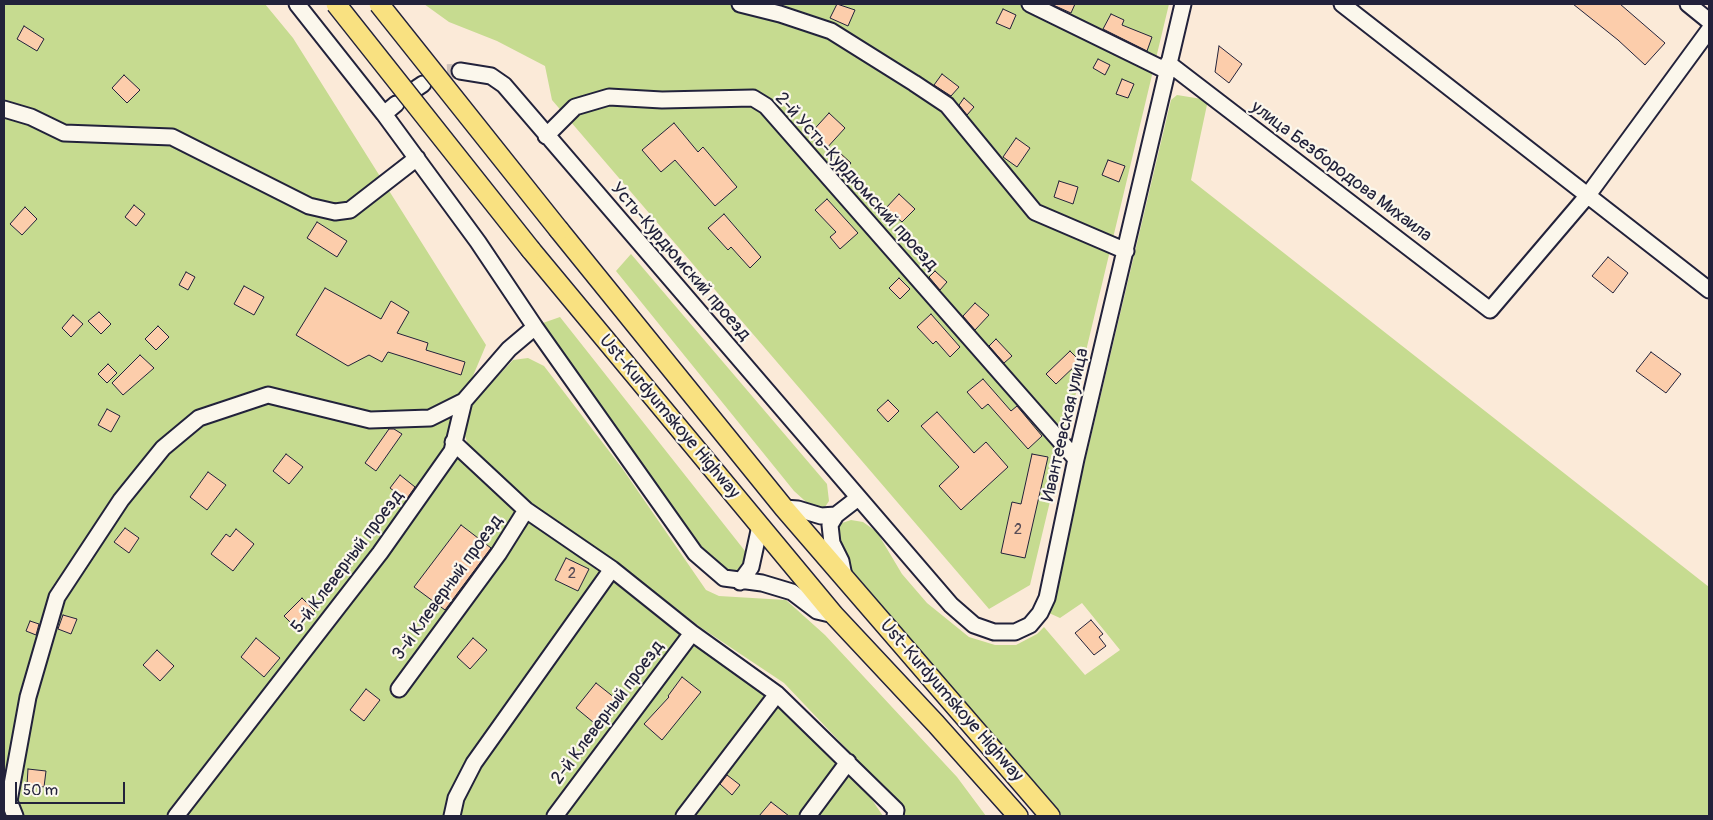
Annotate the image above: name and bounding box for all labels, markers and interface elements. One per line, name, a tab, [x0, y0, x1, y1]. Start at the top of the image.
street label: 2-й Усть-Курдюмский проезд	[770, 88, 942, 276]
street label: улица Безбородова Михаила	[1246, 97, 1436, 247]
street label: Усть-Курдюмский проезд	[605, 179, 755, 345]
street label: Ust-Kurdyumskoye Highway	[594, 331, 744, 503]
street label: Ивантеевская улица	[1038, 346, 1094, 504]
street label: 5-й Клеверный проезд	[287, 486, 409, 638]
street label: 3-й Клеверный проезд	[388, 511, 508, 665]
house number: 2	[1014, 521, 1022, 539]
house number: 2	[568, 565, 576, 583]
street label: Ust-Kurdyumskoye Highway	[875, 616, 1027, 786]
street label: 2-й Клеверный проезд	[547, 637, 669, 789]
scale bar	[18, 772, 128, 804]
text: 50 m	[23, 781, 58, 800]

